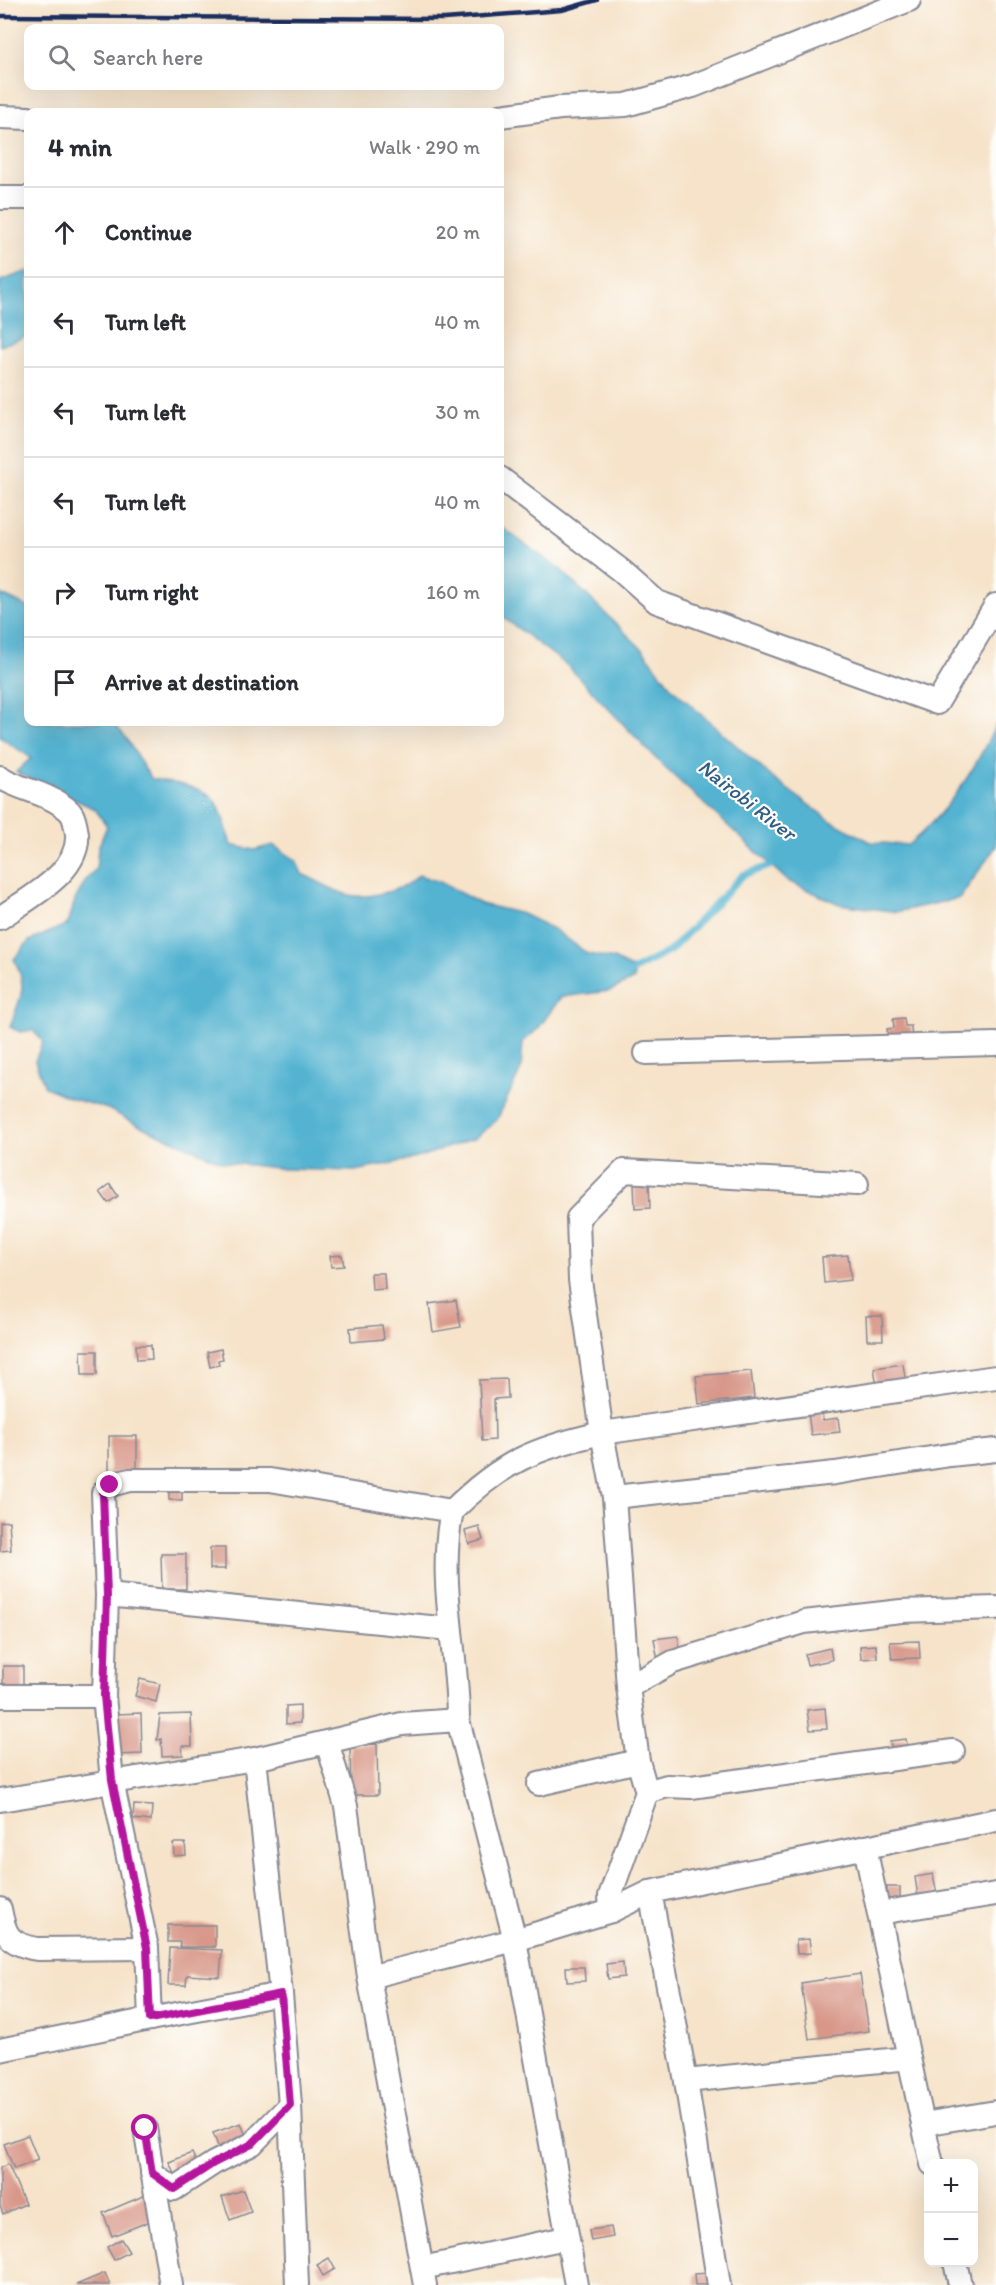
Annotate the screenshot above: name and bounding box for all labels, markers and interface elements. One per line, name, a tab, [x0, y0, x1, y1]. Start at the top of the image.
search box	[24, 24, 504, 90]
icon: search	[45, 41, 78, 74]
text: Search here	[93, 44, 203, 71]
text: 4 min	[48, 131, 112, 163]
text: Walk · 290 m	[369, 135, 480, 159]
icon: ahead	[48, 216, 81, 249]
text: Continue	[105, 219, 192, 246]
text: 20 m	[436, 220, 480, 244]
icon: left	[48, 306, 81, 339]
text: Turn left	[105, 309, 186, 336]
text: 40 m	[434, 310, 480, 334]
icon: left	[48, 396, 81, 429]
text: Turn left	[105, 399, 186, 426]
text: 30 m	[435, 400, 480, 424]
icon: left	[48, 486, 81, 519]
text: Turn left	[105, 489, 186, 516]
text: 40 m	[434, 490, 480, 514]
icon: right	[48, 576, 81, 609]
text: Turn right	[105, 579, 199, 606]
text: 160 m	[427, 580, 480, 604]
icon: arrive	[48, 666, 81, 699]
text: Arrive at destination	[105, 669, 299, 696]
water label: Nairobi River	[694, 754, 803, 847]
route end	[96, 1471, 122, 1497]
route start	[131, 2114, 157, 2140]
map controls	[924, 2159, 978, 2267]
button: +	[924, 2159, 978, 2213]
button: −	[924, 2213, 978, 2267]

